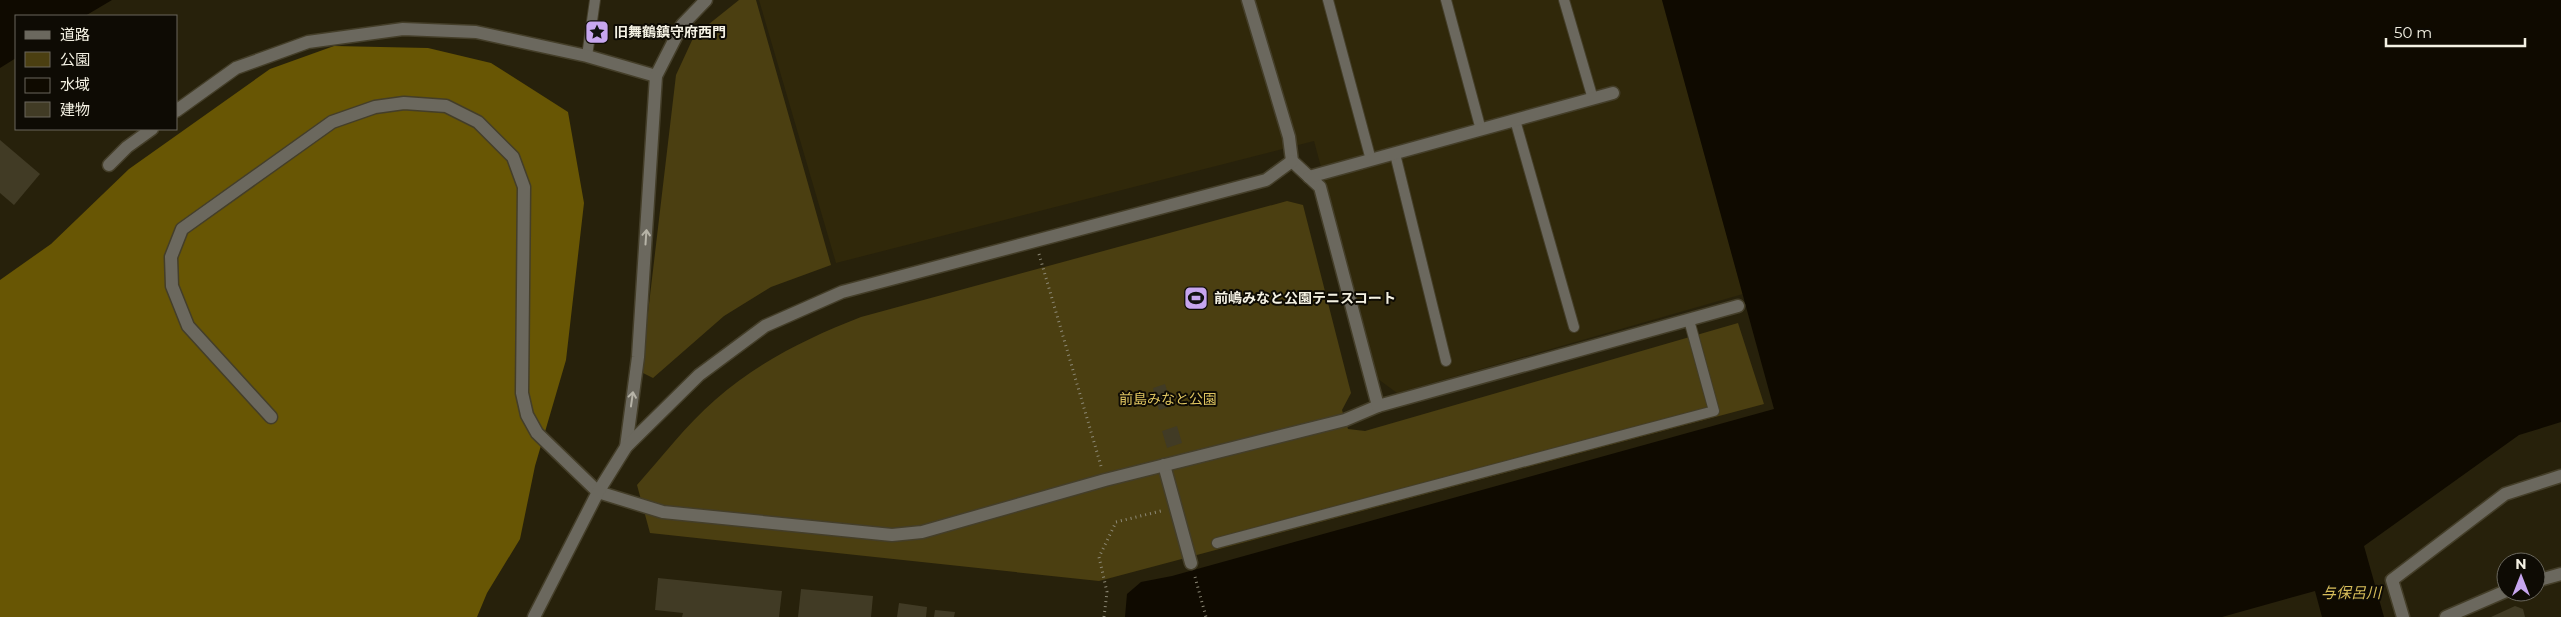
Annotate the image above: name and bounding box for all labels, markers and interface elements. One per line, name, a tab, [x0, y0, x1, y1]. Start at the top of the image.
legend	[15, 15, 178, 130]
scale bar	[2386, 15, 2525, 47]
place icon: 旧舞鶴鎮守府西門	[584, 19, 610, 45]
place label: 旧舞鶴鎮守府西門	[614, 23, 726, 41]
text: 50 m	[2394, 23, 2432, 42]
text: 道路	[60, 25, 90, 44]
text: 公園	[60, 50, 90, 69]
text: 水域	[60, 75, 90, 94]
text: 建物	[60, 100, 90, 119]
one-way arrow	[641, 229, 650, 245]
sports icon: 前嶋みなと公園テニスコート	[1183, 285, 1209, 311]
place label: 前嶋みなと公園テニスコート	[1214, 289, 1396, 307]
park label: 前島みなと公園	[1119, 390, 1217, 408]
one-way arrow	[627, 391, 637, 407]
north arrow	[2496, 552, 2546, 602]
text: N	[2515, 555, 2527, 573]
water label: 与保呂川	[2321, 583, 2383, 602]

